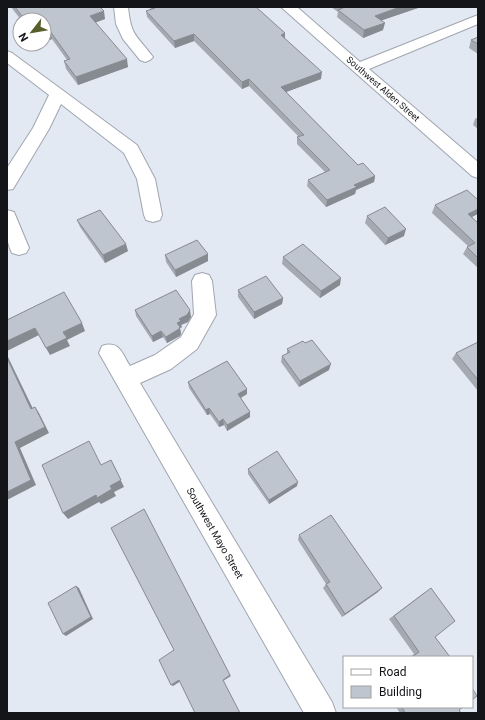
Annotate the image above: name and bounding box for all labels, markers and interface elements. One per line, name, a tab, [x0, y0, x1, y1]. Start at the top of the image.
north arrow	[12, 12, 52, 52]
text: N	[16, 30, 31, 44]
street label: Southwest Alden Street	[344, 55, 422, 123]
street label: Southwest Mayo Street	[184, 486, 246, 580]
legend	[343, 656, 473, 708]
text: Road	[379, 665, 407, 679]
text: Building	[379, 685, 422, 699]

